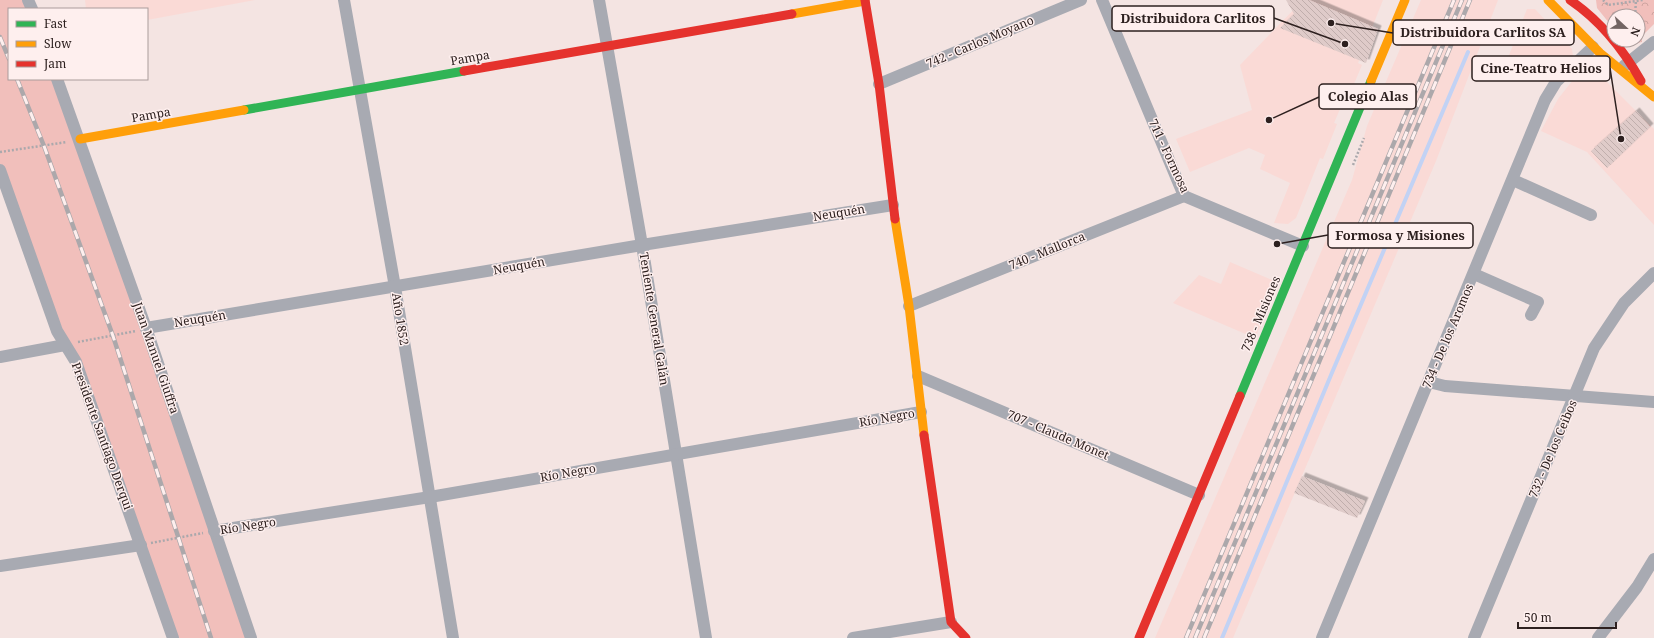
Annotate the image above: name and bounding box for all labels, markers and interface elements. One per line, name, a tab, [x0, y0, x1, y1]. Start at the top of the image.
callout: Distribuidora Carlitos	[1112, 6, 1274, 31]
legend	[8, 8, 148, 80]
north arrow	[1606, 8, 1646, 48]
text: Distribuidora Carlitos	[1120, 9, 1266, 27]
street label: 742 - Carlos Moyano	[923, 11, 1036, 72]
text: Fast	[44, 15, 67, 32]
callout: Distribuidora Carlitos SA	[1393, 20, 1574, 45]
text: Distribuidora Carlitos SA	[1400, 23, 1566, 41]
text: N	[1627, 25, 1644, 39]
text: Slow	[44, 35, 72, 52]
street label: Pampa	[449, 46, 491, 69]
text: Jam	[43, 55, 66, 72]
callout: Cine-Teatro Helios	[1472, 56, 1610, 81]
text: Cine-Teatro Helios	[1480, 59, 1602, 77]
callout: Colegio Alas	[1319, 84, 1416, 109]
text: Colegio Alas	[1328, 87, 1408, 105]
street label: Pampa	[130, 103, 172, 126]
street label: 711 - Formosa	[1145, 116, 1194, 196]
street label: Neuquén	[812, 200, 866, 225]
callout: Formosa y Misiones	[1328, 223, 1473, 248]
text: Formosa y Misiones	[1335, 226, 1465, 244]
street label: 740 - Mallorca	[1006, 227, 1088, 274]
street label: Teniente General Galán	[636, 251, 673, 387]
street label: Neuquén	[492, 253, 546, 278]
street label: 738 - Misiones	[1237, 273, 1284, 354]
street label: 734 - De los Aromos	[1418, 281, 1477, 391]
street label: Año 1852	[388, 291, 413, 346]
street label: Juan Manuel Giuffra	[129, 299, 184, 416]
street label: Neuquén	[173, 306, 227, 331]
street label: Presidente Santiago Derqui	[68, 360, 137, 512]
street label: 732 - De los Ceibos	[1524, 397, 1581, 500]
street label: Río Negro	[858, 404, 916, 431]
street label: 707 - Claude Monet	[1005, 405, 1112, 464]
street label: Río Negro	[539, 459, 597, 486]
street label: Río Negro	[219, 513, 277, 538]
scale bar	[1518, 604, 1616, 630]
text: 50 m	[1524, 609, 1552, 626]

